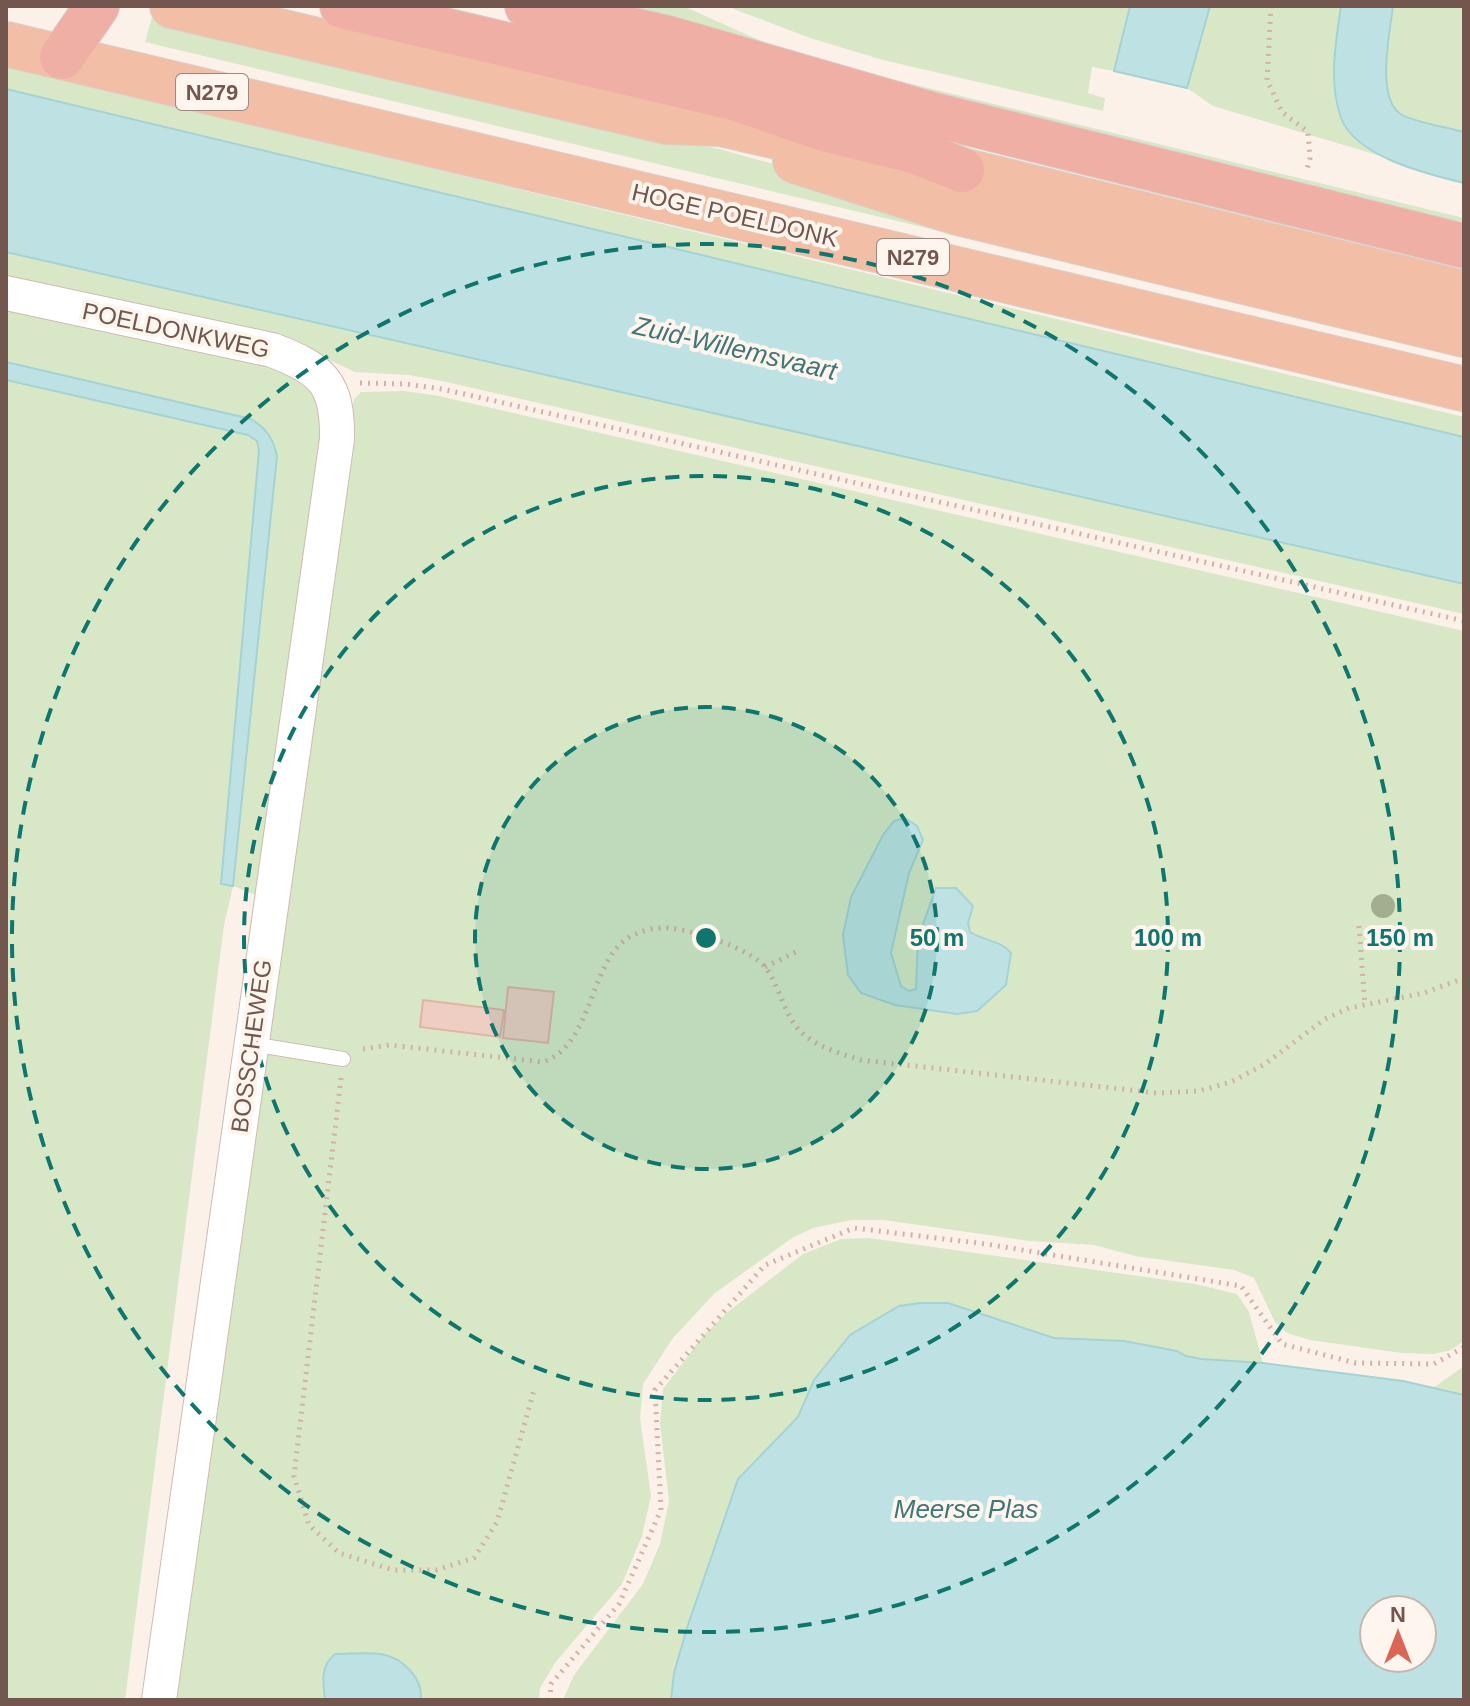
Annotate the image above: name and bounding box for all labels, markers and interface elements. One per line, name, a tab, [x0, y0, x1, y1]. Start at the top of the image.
road number: N279	[176, 74, 248, 110]
street label: HOGE POELDONK	[629, 178, 841, 252]
road number: N279	[877, 239, 949, 275]
street label: POELDONKWEG	[80, 297, 272, 363]
water label: Zuid-Willemsvaart	[629, 310, 841, 386]
centre of rings	[692, 924, 720, 952]
text: 50 m	[910, 924, 964, 951]
text: 100 m	[1134, 924, 1202, 951]
text: 150 m	[1366, 924, 1434, 951]
street label: BOSSCHEWEG	[225, 958, 277, 1134]
water label: Meerse Plas	[894, 1494, 1038, 1524]
north arrow	[1358, 1594, 1438, 1674]
text: N	[1390, 1602, 1406, 1627]

